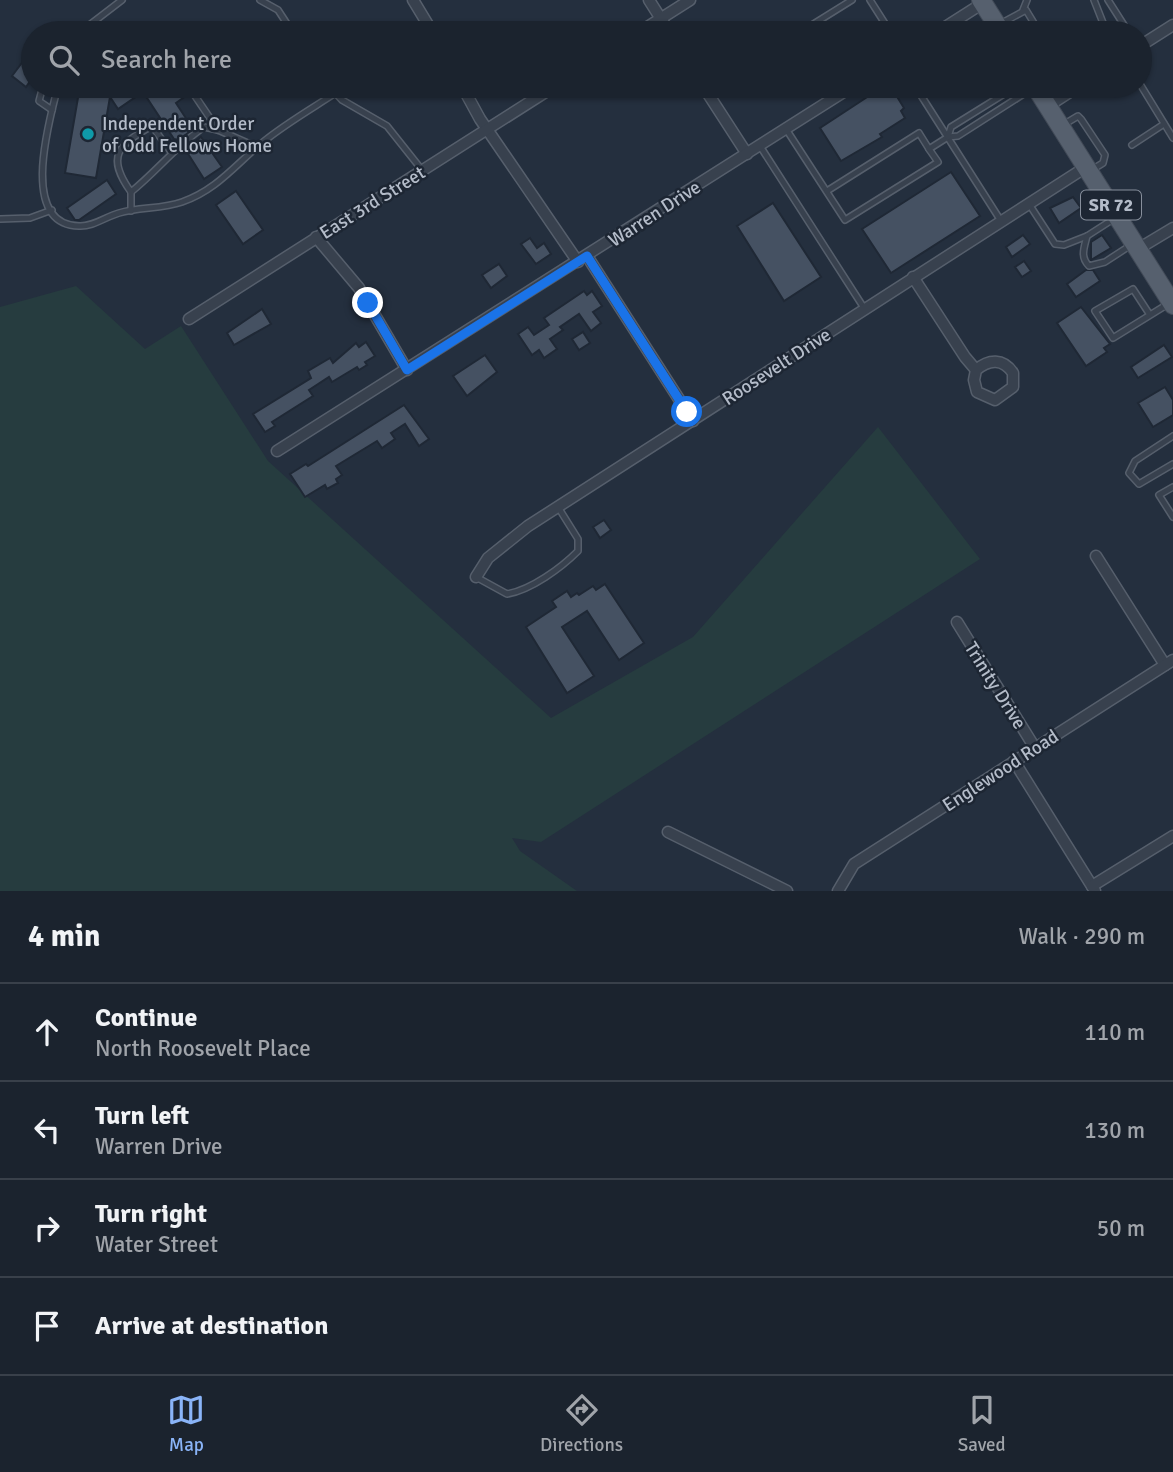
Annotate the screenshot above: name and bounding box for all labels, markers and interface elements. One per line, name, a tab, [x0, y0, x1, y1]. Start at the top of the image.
search box	[21, 21, 1152, 98]
icon: search	[45, 41, 83, 79]
text: Search here	[101, 44, 232, 76]
place label: Independent Order of Odd Fellows Home	[102, 112, 272, 158]
marker: Independent Order of Odd Fellows Home	[80, 126, 96, 142]
street label: East 3rd Street	[315, 161, 430, 245]
street label: Warren Drive	[604, 175, 705, 253]
road number: SR 72	[1081, 190, 1141, 220]
route end	[352, 287, 383, 318]
street label: Roosevelt Drive	[718, 323, 836, 411]
route start	[671, 396, 702, 427]
street label: Trinity Drive	[959, 637, 1031, 734]
street label: Englewood Road	[938, 724, 1063, 817]
text: 4 min	[28, 918, 100, 955]
text: Walk · 290 m	[1019, 922, 1145, 951]
text: Continue	[95, 1002, 197, 1034]
icon: ahead	[28, 1013, 66, 1051]
text: 110 m	[1084, 1018, 1145, 1047]
text: North Roosevelt Place	[95, 1034, 311, 1063]
text: Turn left	[95, 1100, 189, 1132]
icon: left	[28, 1111, 66, 1149]
text: 130 m	[1084, 1116, 1145, 1145]
text: Warren Drive	[95, 1132, 222, 1161]
text: Turn right	[95, 1198, 207, 1230]
icon: right	[28, 1209, 66, 1247]
text: 50 m	[1097, 1214, 1145, 1243]
text: Water Street	[95, 1230, 218, 1259]
icon: arrive	[28, 1307, 66, 1345]
text: Arrive at destination	[95, 1310, 328, 1342]
tab: Map	[167, 1391, 205, 1457]
tab: Directions	[540, 1391, 623, 1457]
tab: Saved	[958, 1391, 1006, 1457]

